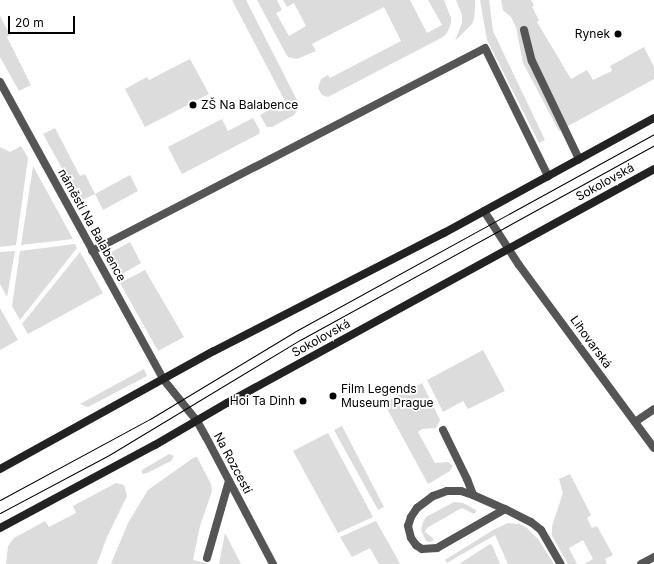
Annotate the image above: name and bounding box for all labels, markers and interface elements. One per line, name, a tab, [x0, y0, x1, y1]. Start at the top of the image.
scale bar	[10, 8, 77, 34]
text: 20 m	[15, 15, 44, 30]
place label: Rynek	[575, 27, 610, 41]
marker: Rynek	[613, 29, 623, 39]
place label: ZŠ Na Balabence	[201, 98, 298, 112]
marker: ZŠ Na Balabence	[188, 100, 198, 110]
street label: Sokolovská	[573, 160, 637, 204]
street label: náměstí Na Balabence	[55, 166, 129, 284]
street label: Lihovarská	[567, 313, 615, 371]
street label: Sokolovská	[289, 316, 353, 360]
place label: Film Legends Museum Prague	[341, 382, 434, 410]
marker: Film Legends Museum Prague	[328, 391, 338, 401]
place label: Hoi Ta Dinh	[230, 394, 295, 408]
marker: Hoi Ta Dinh	[298, 396, 308, 406]
street label: Na Rozcestí	[211, 430, 255, 496]

